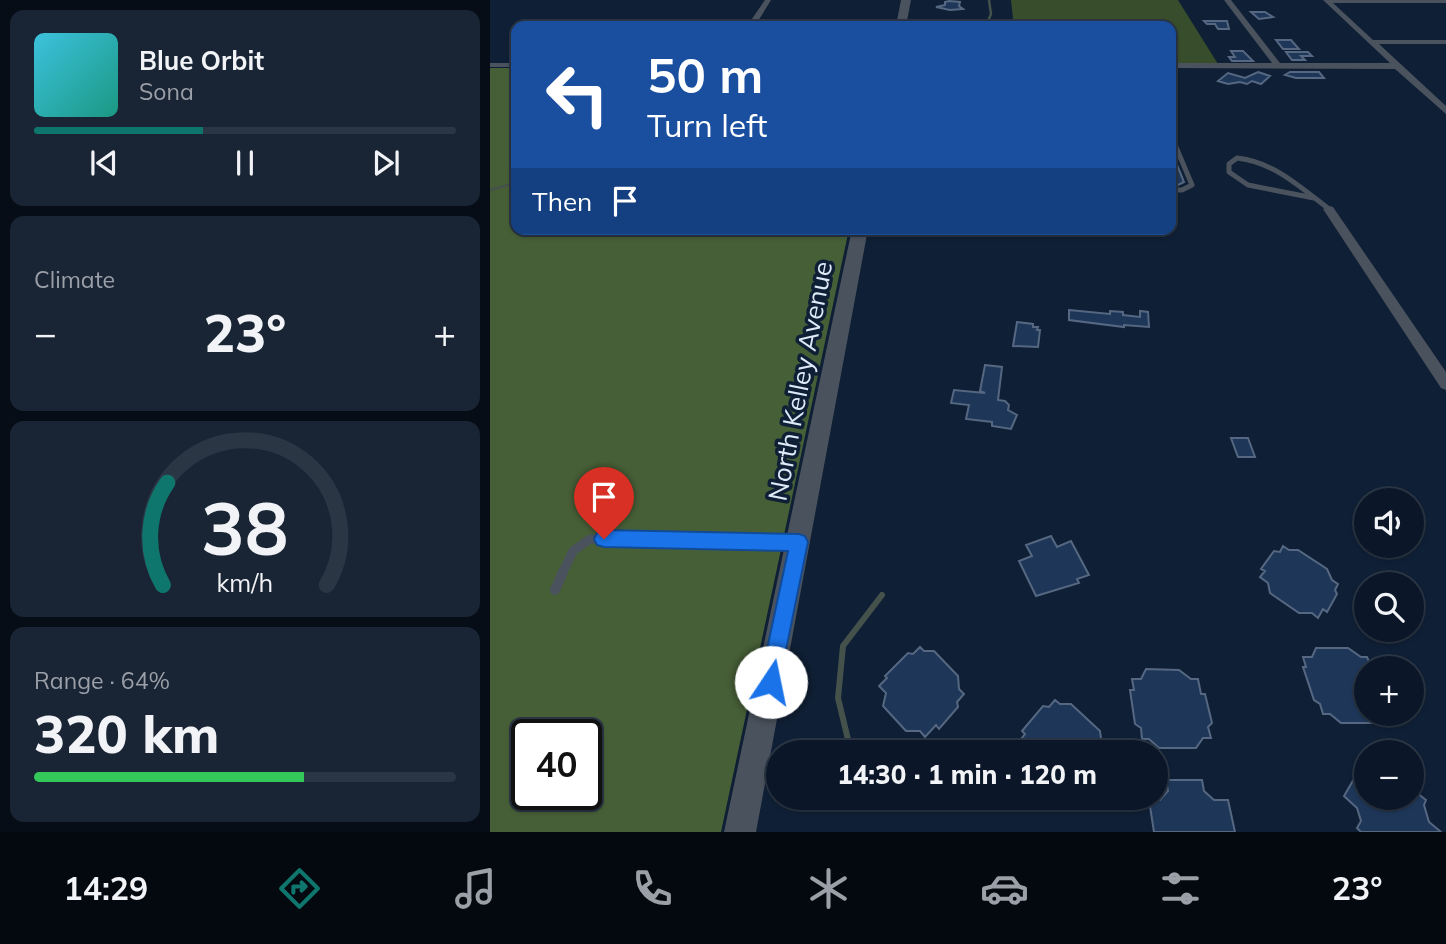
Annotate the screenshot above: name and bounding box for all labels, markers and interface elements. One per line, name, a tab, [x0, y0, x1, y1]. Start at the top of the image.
text: Blue Orbit	[139, 44, 264, 77]
text: 50 m	[647, 44, 763, 105]
icon: left	[532, 49, 623, 140]
text: Sona	[139, 77, 194, 106]
text: Turn left	[647, 105, 767, 145]
icon: previous	[85, 144, 123, 182]
icon: pause	[226, 144, 264, 182]
icon: next	[367, 144, 405, 182]
icon: arrive	[606, 182, 644, 220]
text: Then	[532, 185, 592, 218]
street label: North Kelley Avenue	[761, 258, 839, 504]
text: Climate	[34, 265, 115, 294]
text: 23°	[204, 300, 286, 365]
text: −	[34, 309, 57, 357]
text: +	[433, 309, 456, 357]
pin	[574, 467, 634, 539]
icon: arrive	[585, 478, 623, 516]
text: 38	[201, 482, 289, 573]
map controls	[1354, 488, 1424, 810]
button: sound	[1354, 488, 1424, 558]
text: km/h	[217, 567, 273, 598]
button: search	[1354, 572, 1424, 642]
position arrow	[734, 645, 808, 719]
button: +	[1354, 656, 1424, 726]
text: Range · 64%	[34, 666, 170, 695]
text: 320 km	[34, 701, 219, 766]
speed limit sign: 40	[511, 719, 602, 810]
button: −	[1354, 740, 1424, 810]
text: 14:30 · 1 min · 120 m	[837, 758, 1097, 791]
icon: directions	[275, 864, 324, 913]
icon: music	[451, 864, 500, 913]
icon: phone	[628, 864, 677, 913]
icon: climate	[804, 864, 853, 913]
icon: car	[980, 864, 1029, 913]
icon: filters	[1156, 864, 1205, 913]
text: 14:29	[64, 868, 148, 908]
text: 23°	[1332, 868, 1382, 908]

